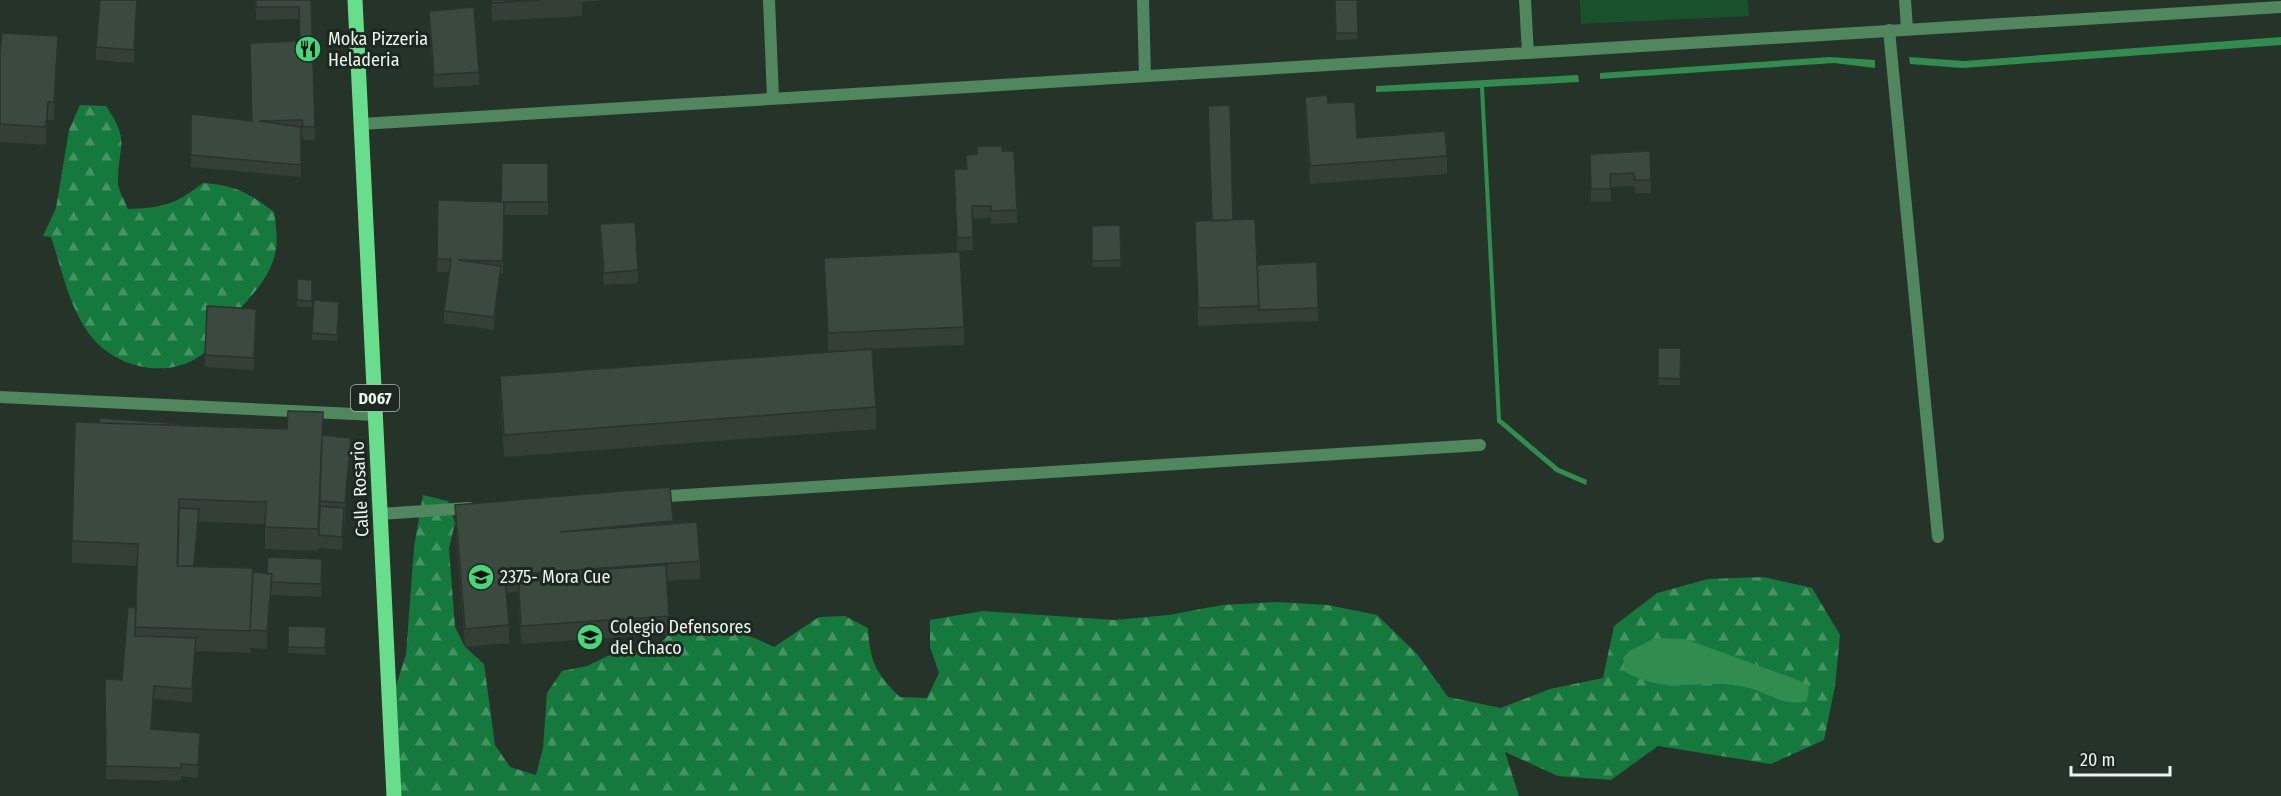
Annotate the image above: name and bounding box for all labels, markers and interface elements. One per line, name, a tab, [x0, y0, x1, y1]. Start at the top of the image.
place label: Moka Pizzeria Heladeria	[328, 28, 428, 71]
restaurant icon: Moka Pizzeria Heladeria	[293, 34, 323, 64]
road number: D067	[351, 385, 399, 411]
street label: Calle Rosario	[347, 441, 373, 537]
school or university icon: 2375- Mora Cue	[466, 562, 496, 592]
place label: 2375- Mora Cue	[500, 566, 610, 588]
place label: Colegio Defensores del Chaco	[610, 616, 751, 659]
school or university icon: Colegio Defensores del Chaco	[575, 622, 605, 652]
scale bar	[2071, 739, 2170, 777]
text: 20 m	[2080, 749, 2115, 771]

